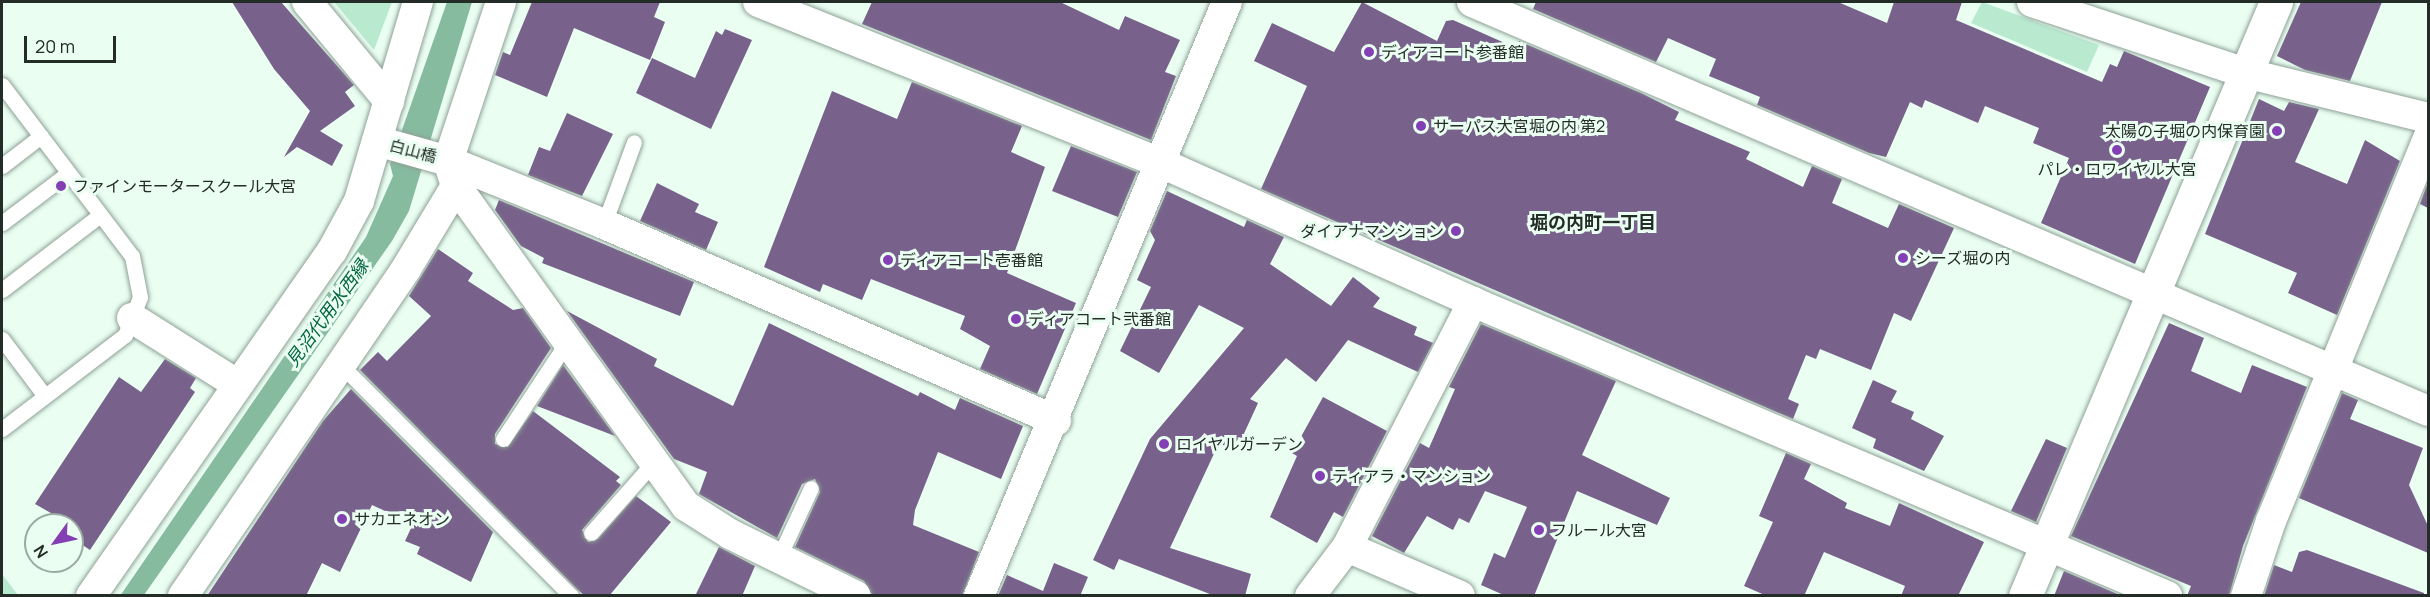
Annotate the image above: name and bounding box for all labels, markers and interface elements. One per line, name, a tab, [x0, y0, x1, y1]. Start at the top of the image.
scale bar	[27, 24, 118, 62]
text: 20 m	[35, 34, 75, 58]
place label: ディアコート参番館	[1381, 42, 1525, 62]
marker: ディアコート参番館	[1362, 45, 1376, 59]
place label: サーパス大宮堀の内 第2	[1433, 116, 1605, 136]
marker: サーパス大宮堀の内 第2	[1414, 119, 1428, 133]
place label: 太陽の子堀の内保育園	[2105, 121, 2265, 141]
marker: 太陽の子堀の内保育園	[2270, 124, 2284, 138]
street label: 白山橋	[387, 136, 439, 166]
marker: パレ・ロワイヤル大宮	[2110, 143, 2124, 157]
place label: パレ・ロワイヤル大宮	[2037, 159, 2197, 179]
place label: ファインモータースクール大宮	[73, 176, 297, 196]
marker: ファインモータースクール大宮	[54, 179, 68, 193]
district label: 堀の内町一丁目	[1530, 211, 1656, 233]
place label: ダイアナマンション	[1300, 221, 1444, 241]
marker: ダイアナマンション	[1449, 224, 1463, 238]
place label: シーズ堀の内	[1915, 248, 2011, 268]
place label: ディアコート壱番館	[900, 250, 1044, 270]
marker: シーズ堀の内	[1896, 251, 1910, 265]
marker: ディアコート壱番館	[881, 253, 895, 267]
water label: 見沼代用水西縁	[281, 256, 373, 370]
place label: ディアコート弐番館	[1028, 309, 1172, 329]
marker: ディアコート弐番館	[1009, 312, 1023, 326]
place label: ロイヤルガーデン	[1176, 434, 1304, 454]
marker: ロイヤルガーデン	[1157, 437, 1171, 451]
place label: ティアラ・マンション	[1332, 466, 1492, 486]
marker: ティアラ・マンション	[1313, 469, 1327, 483]
place label: サカエネオン	[354, 509, 450, 529]
marker: サカエネオン	[335, 512, 349, 526]
north arrow	[24, 513, 84, 573]
place label: フルール大宮	[1551, 520, 1647, 540]
marker: フルール大宮	[1532, 523, 1546, 537]
text: N	[28, 541, 53, 563]

